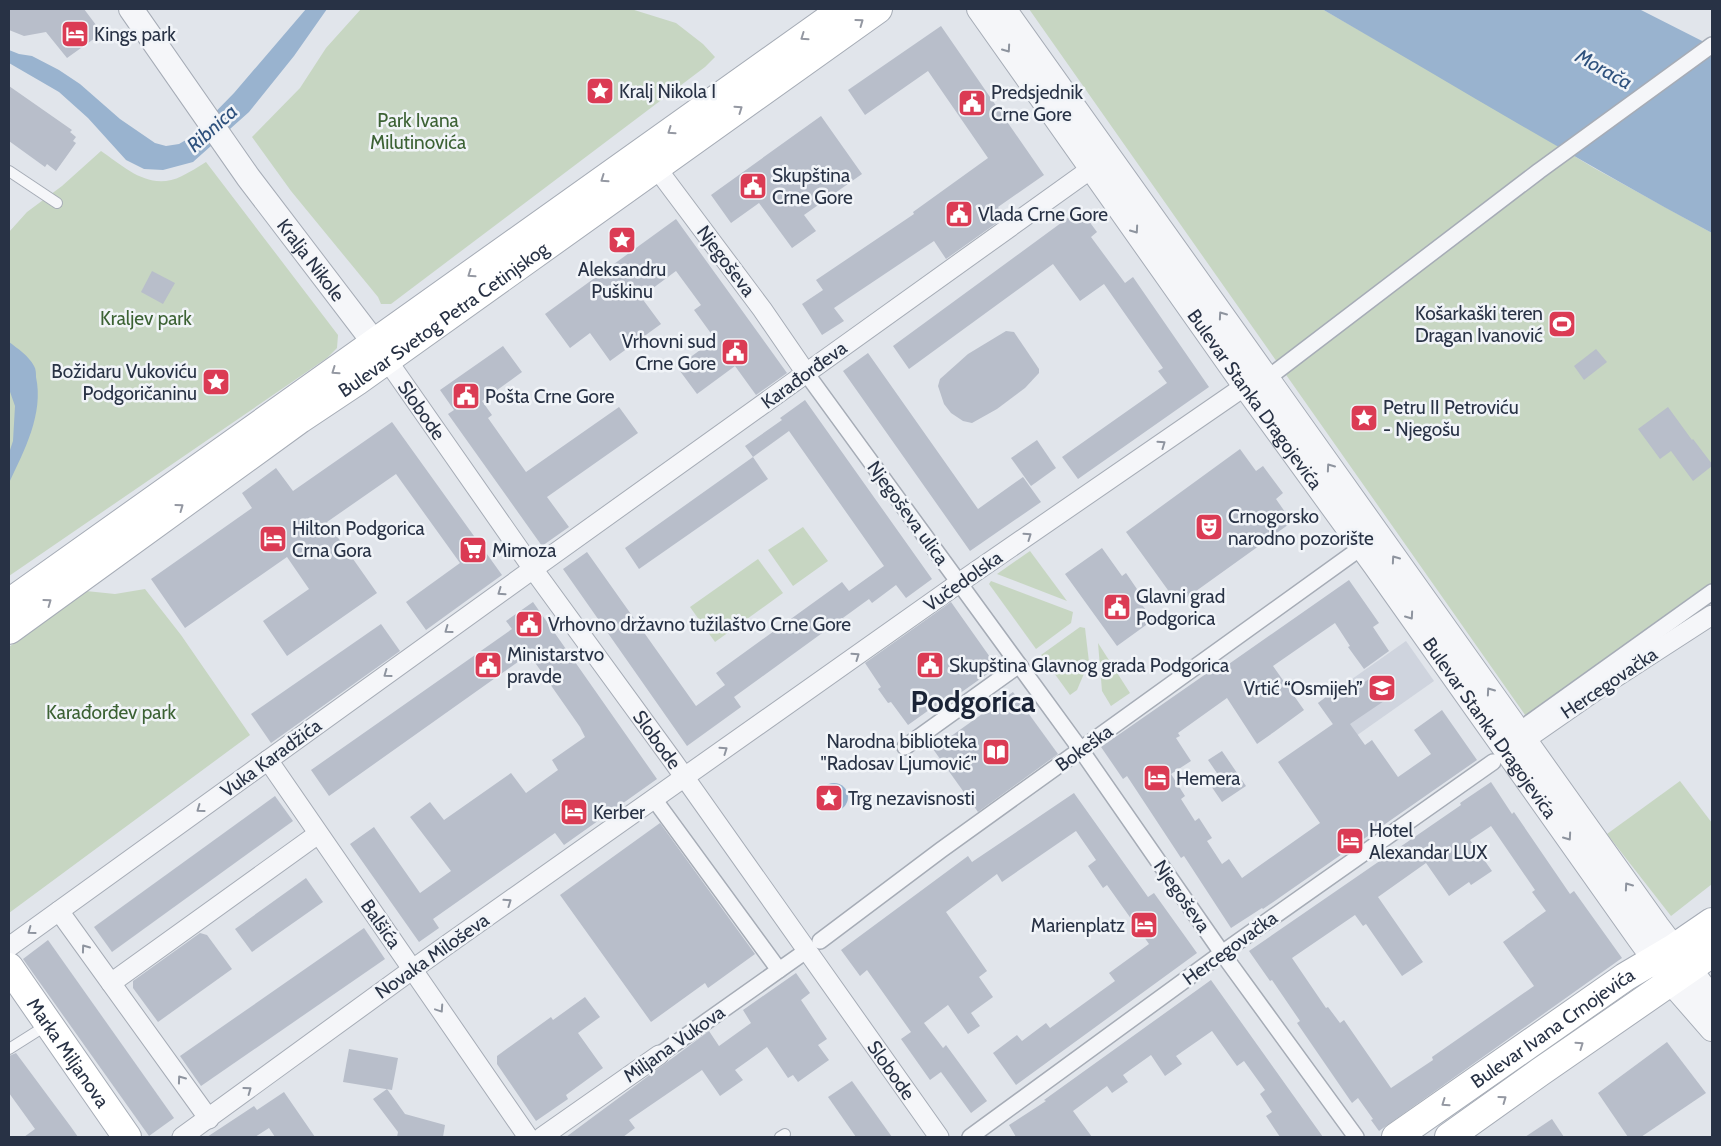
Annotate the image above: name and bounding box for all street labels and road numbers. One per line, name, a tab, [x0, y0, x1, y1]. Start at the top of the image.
street label: Kralja Nikole	[272, 214, 350, 306]
street label: Njegoševa	[692, 221, 760, 301]
street label: Bulevar Svetog Petra Cetinjskog	[334, 236, 553, 402]
street label: Bulevar Stanka Dragojevića	[1183, 305, 1328, 494]
street label: Karađorđeva	[757, 336, 851, 414]
street label: Slobode	[393, 376, 451, 444]
street label: Njegoševa ulica	[862, 456, 954, 570]
street label: Vučedolska	[919, 546, 1007, 616]
street label: Bulevar Stanka Dragojevića	[1418, 633, 1562, 823]
street label: Hercegovačka	[1557, 642, 1661, 724]
street label: Slobode	[628, 706, 687, 774]
street label: Vuka Karadžića	[216, 714, 326, 802]
street label: Bokeška	[1051, 720, 1117, 776]
street label: Njegoševa	[1149, 856, 1215, 936]
street label: Balšića	[356, 895, 406, 953]
street label: Hercegovačka	[1178, 906, 1282, 990]
street label: Novaka Miloševa	[371, 908, 493, 1004]
street label: Bulevar Ivana Crnojevića	[1466, 963, 1639, 1093]
street label: Marka Miljanova	[22, 993, 114, 1112]
street label: Miljana Vukova	[619, 1001, 729, 1087]
street label: Slobode	[863, 1036, 920, 1104]

